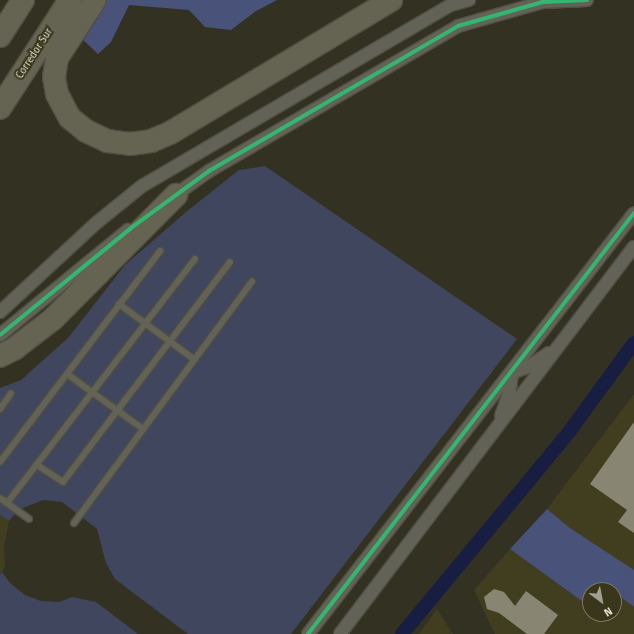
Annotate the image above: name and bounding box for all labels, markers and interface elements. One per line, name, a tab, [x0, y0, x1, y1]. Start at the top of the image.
street label: Corredor Sur	[14, 27, 56, 81]
north arrow	[582, 582, 622, 622]
text: N	[602, 604, 615, 619]

